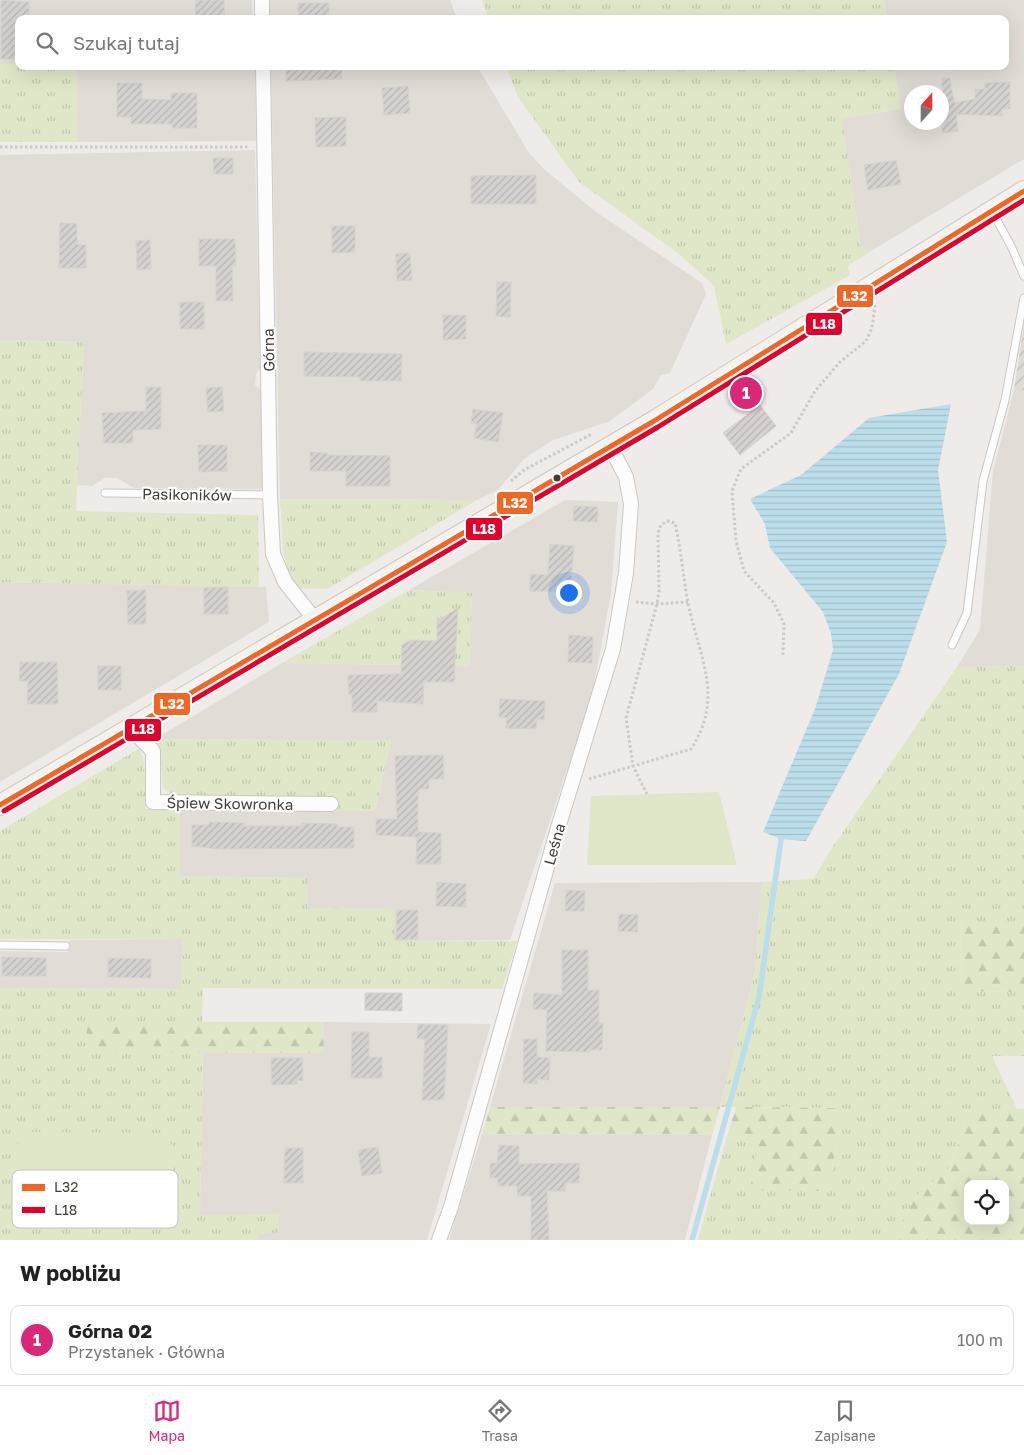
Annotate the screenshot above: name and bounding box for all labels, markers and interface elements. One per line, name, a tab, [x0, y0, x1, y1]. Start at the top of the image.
search box	[15, 15, 1009, 70]
icon: search	[33, 29, 61, 57]
text: Szukaj tutaj	[73, 31, 180, 54]
north arrow	[904, 85, 949, 130]
line badge: L32	[836, 284, 874, 308]
text: L32	[842, 287, 868, 304]
line badge: L18	[805, 312, 843, 336]
text: L18	[812, 315, 836, 332]
street label: Górna	[259, 328, 277, 372]
pin: 1	[730, 374, 762, 412]
unlabelled marker	[552, 473, 562, 483]
street label: Pasikoników	[142, 484, 232, 504]
line badge: L32	[496, 491, 534, 515]
text: L32	[502, 494, 528, 511]
line badge: L18	[465, 517, 503, 541]
text: L18	[472, 520, 496, 537]
your location	[556, 580, 582, 606]
line badge: L32	[153, 692, 191, 716]
text: L32	[159, 695, 185, 712]
line badge: L18	[124, 718, 162, 742]
text: L18	[131, 720, 155, 737]
street label: Śpiew Skowronka	[166, 793, 294, 813]
street label: Leśna	[539, 821, 569, 867]
legend	[12, 1170, 178, 1228]
text: L32	[54, 1178, 78, 1195]
map controls	[964, 1180, 1009, 1225]
button: locate	[964, 1180, 1009, 1225]
text: L18	[54, 1201, 77, 1218]
text: W pobliżu	[20, 1260, 121, 1286]
text: Górna 02	[68, 1319, 152, 1342]
text: 1	[33, 1330, 41, 1350]
text: 100 m	[957, 1330, 1003, 1350]
text: Przystanek · Główna	[68, 1342, 225, 1362]
tab: Mapa	[148, 1397, 185, 1444]
tab: Trasa	[482, 1397, 518, 1444]
tab: Zapisane	[815, 1397, 876, 1444]

